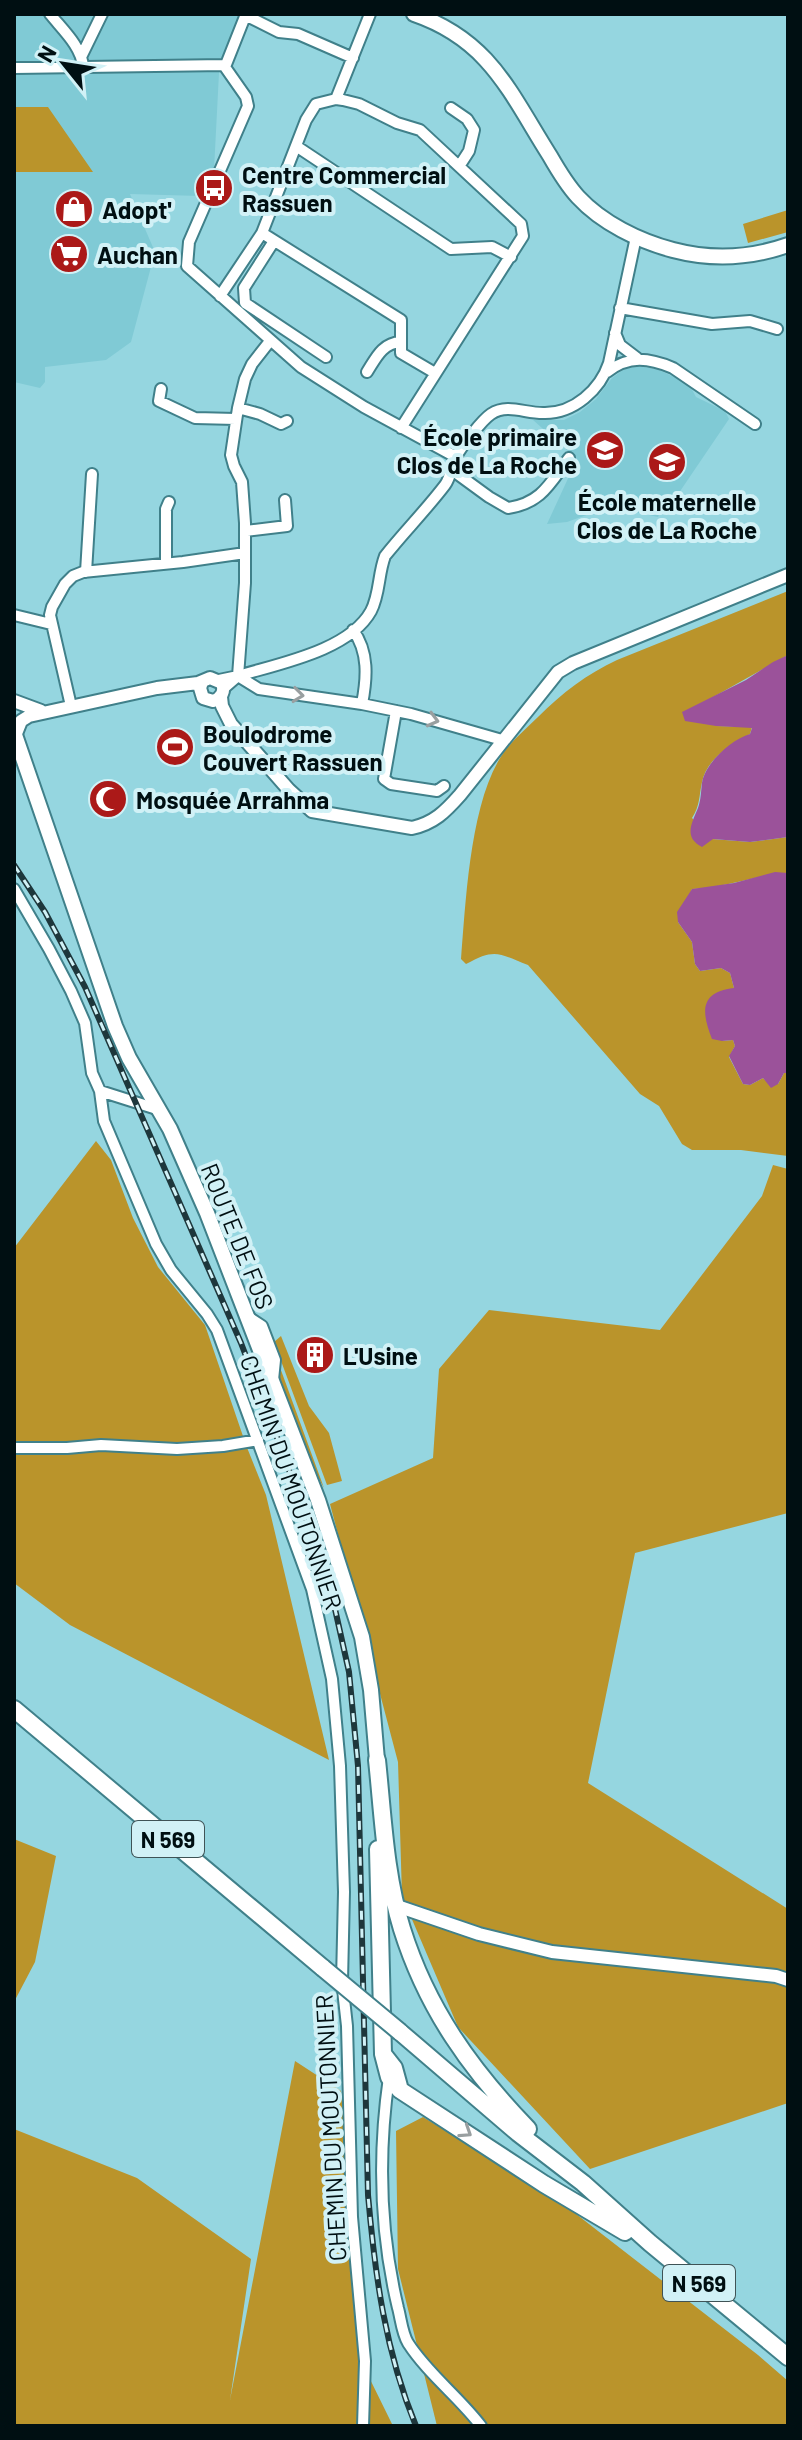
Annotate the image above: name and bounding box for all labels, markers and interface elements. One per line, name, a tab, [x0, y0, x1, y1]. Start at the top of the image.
north arrow	[24, 24, 104, 104]
text: N	[31, 41, 61, 66]
place label: Centre Commercial Rassuen	[242, 160, 446, 217]
bus stop icon: Centre Commercial Rassuen	[193, 167, 235, 209]
shop icon: Adopt'	[53, 188, 95, 230]
place label: Adopt'	[102, 195, 171, 224]
supermarket icon: Auchan	[48, 233, 90, 275]
place label: Auchan	[97, 240, 178, 269]
place label: École primaire Clos de La Roche	[397, 422, 577, 479]
school or university icon: École primaire Clos de La Roche	[584, 429, 626, 471]
school or university icon: École maternelle Clos de La Roche	[646, 441, 688, 483]
place label: École maternelle Clos de La Roche	[577, 487, 757, 544]
one-way arrow	[292, 687, 305, 704]
one-way arrow	[425, 711, 439, 728]
place label: Boulodrome Couvert Rassuen	[203, 719, 383, 776]
sports icon: Boulodrome Couvert Rassuen	[154, 726, 196, 768]
mosque icon: Mosquée Arrahma	[87, 778, 129, 820]
place label: Mosquée Arrahma	[136, 785, 329, 814]
street label: ROUTE DE FOS	[196, 1159, 280, 1313]
building icon: L'Usine	[294, 1334, 336, 1376]
place label: L'Usine	[343, 1341, 418, 1370]
street label: CHEMIN DU MOUTONNIER	[235, 1351, 349, 1613]
road number: N 569	[132, 1821, 204, 1857]
street label: CHEMIN DU MOUTONNIER	[309, 1994, 351, 2262]
one-way arrow	[457, 2123, 471, 2138]
road number: N 569	[663, 2265, 735, 2301]

